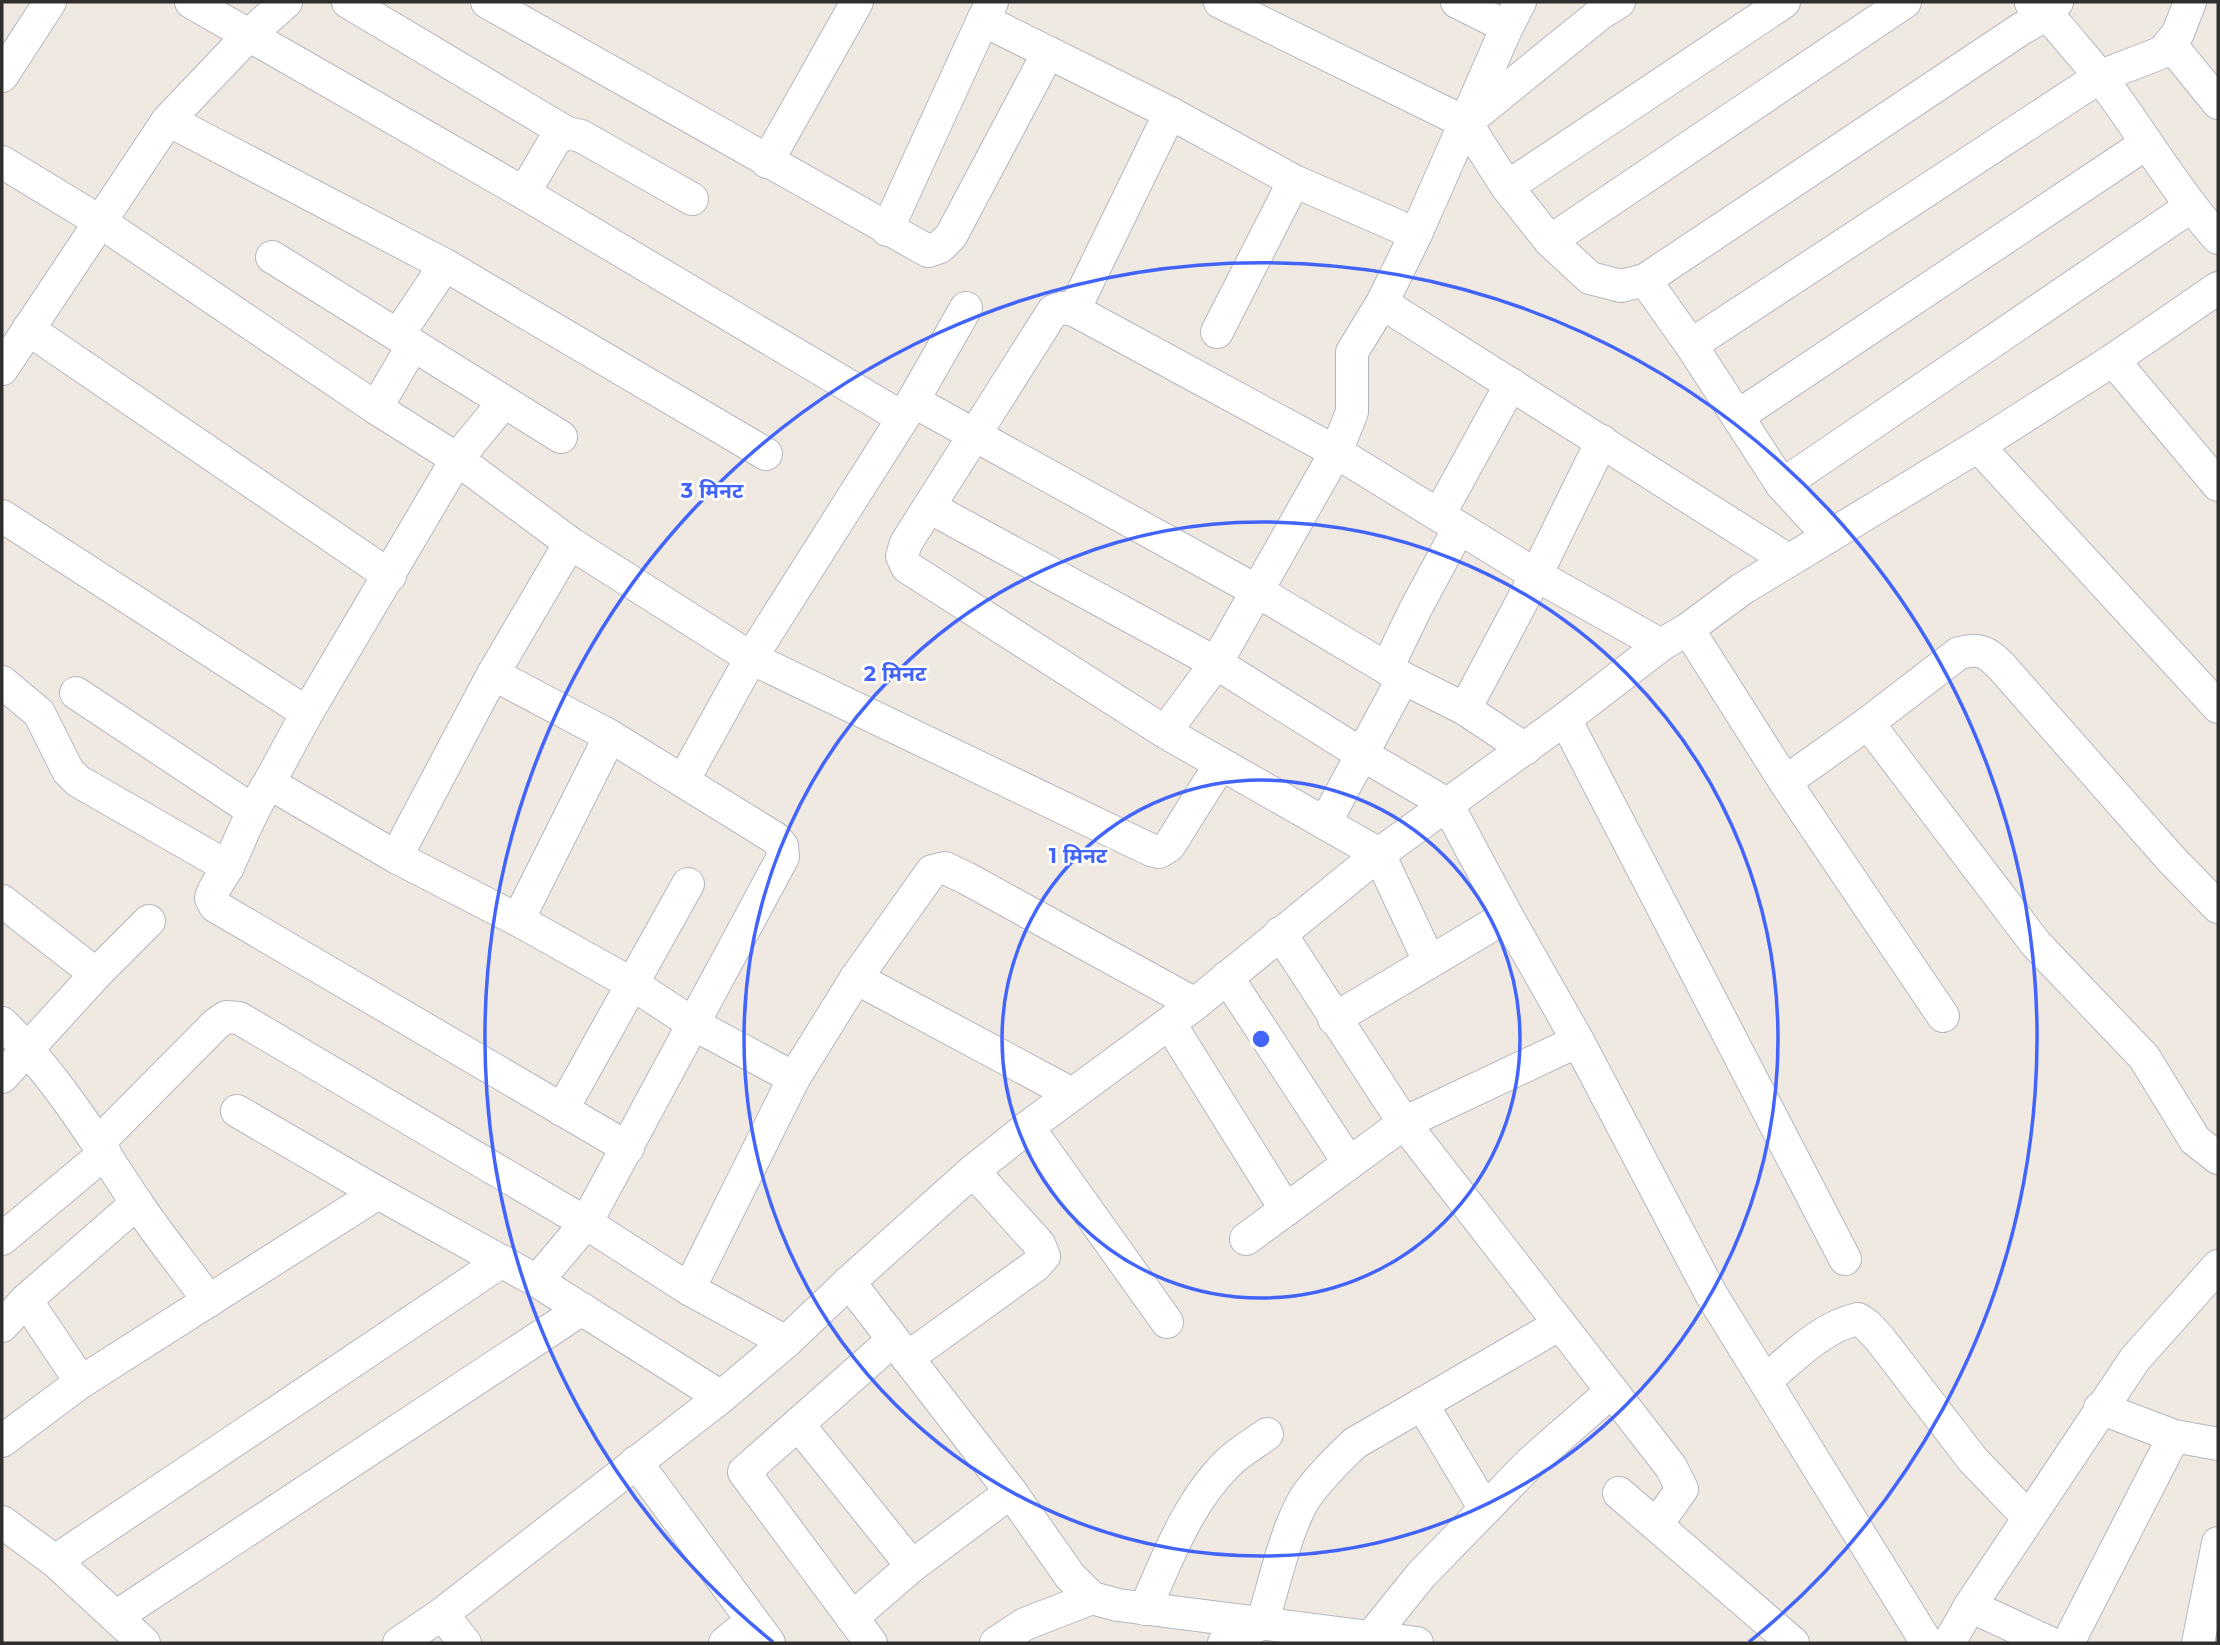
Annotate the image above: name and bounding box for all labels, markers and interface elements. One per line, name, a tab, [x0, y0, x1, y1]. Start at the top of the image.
text: 3 मिनट	[680, 478, 744, 503]
text: 2 मिनट	[864, 661, 927, 686]
text: 1 मिनट	[1049, 843, 1108, 868]
centre of rings	[1249, 1027, 1273, 1051]

